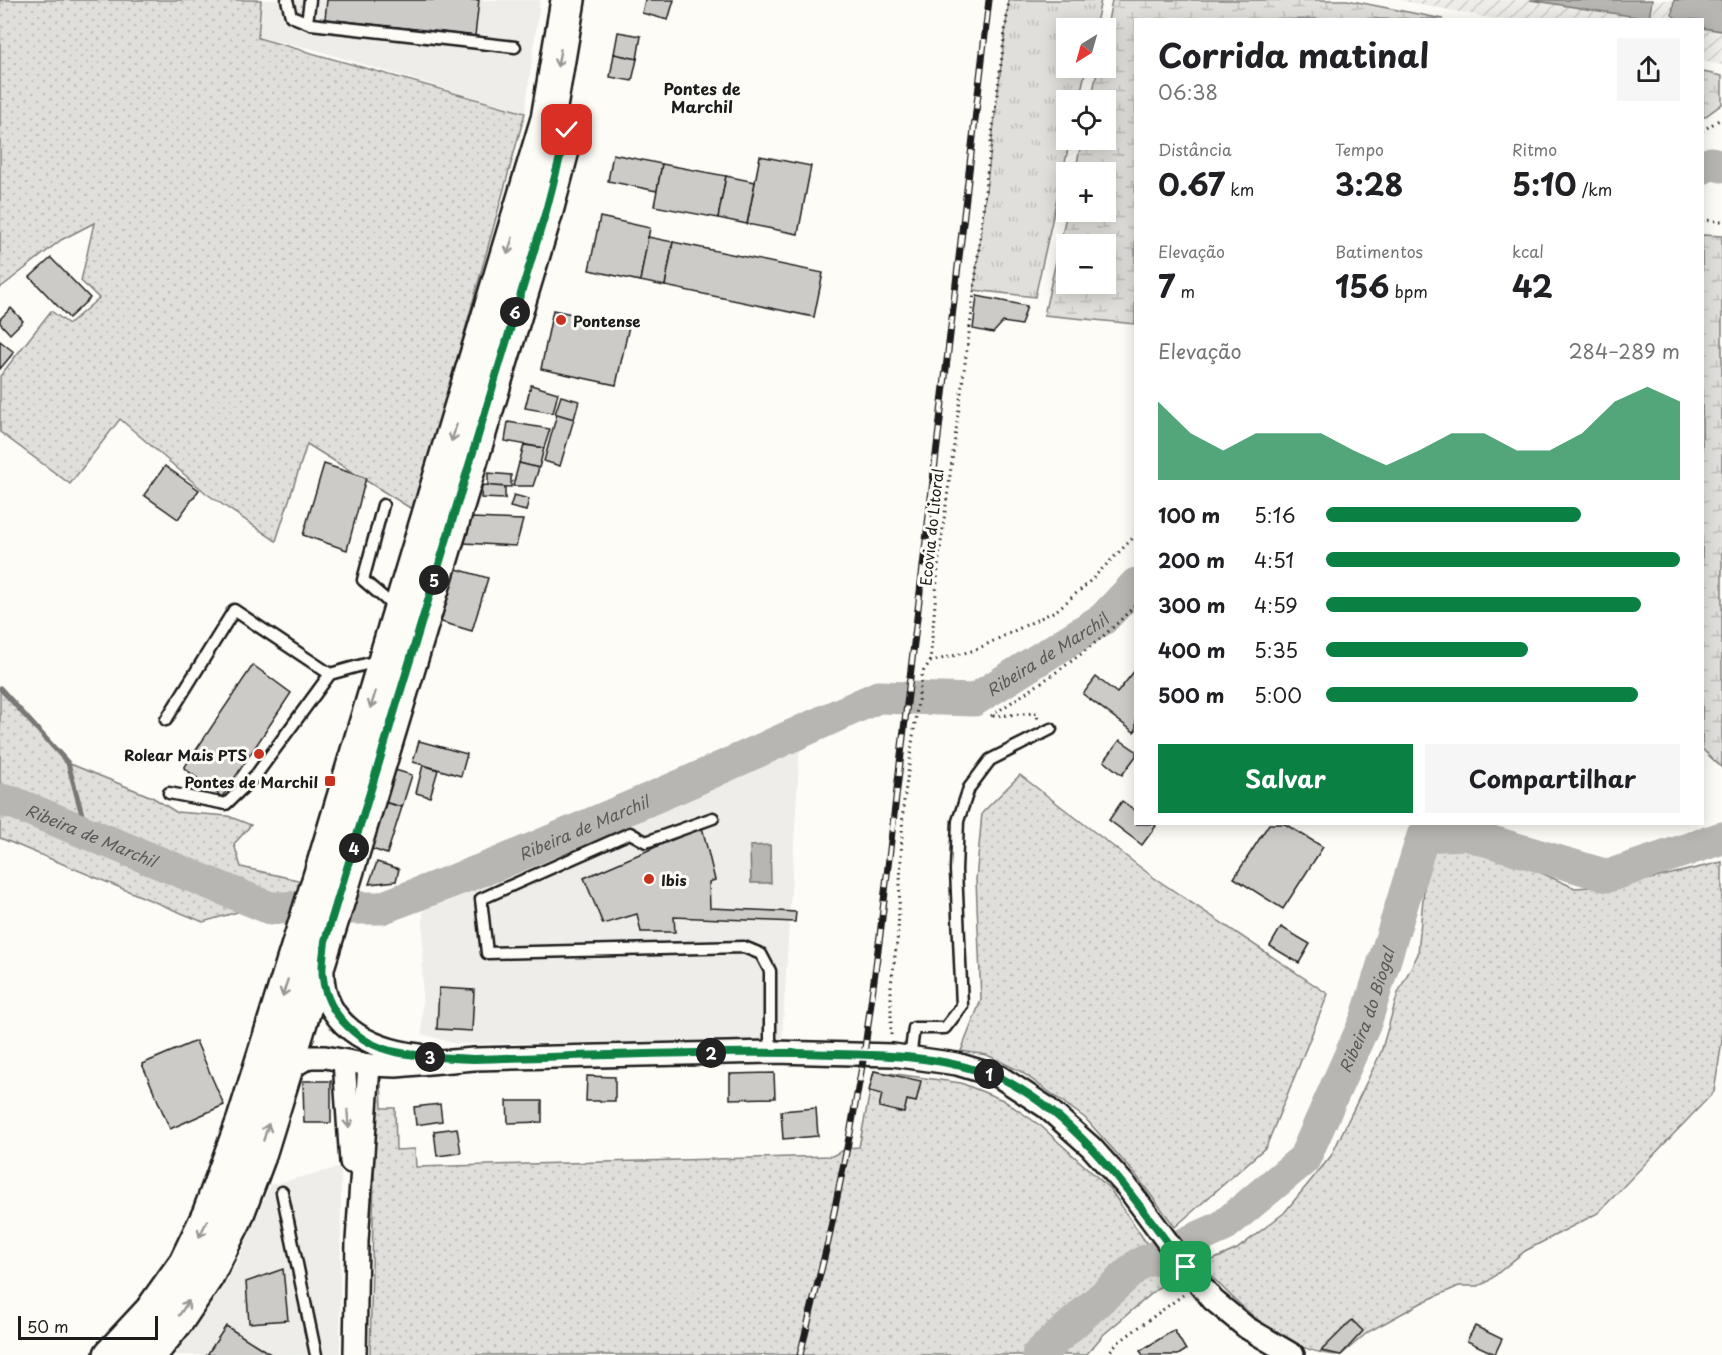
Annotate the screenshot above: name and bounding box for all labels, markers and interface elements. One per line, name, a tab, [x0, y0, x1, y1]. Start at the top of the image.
north arrow	[1056, 18, 1116, 78]
map controls	[1056, 18, 1116, 294]
text: Corrida matinal	[1158, 29, 1429, 79]
button: share	[1617, 38, 1680, 101]
one-way arrow	[553, 47, 564, 67]
district label: Pontes de Marchil	[663, 76, 741, 118]
text: 06:38	[1158, 77, 1218, 107]
button: locate	[1056, 90, 1116, 150]
pin	[541, 104, 592, 155]
icon: check	[550, 113, 583, 146]
text: Distância	[1158, 137, 1232, 161]
text: Tempo	[1335, 137, 1384, 161]
text: Ritmo	[1512, 137, 1557, 161]
text: 0.67	[1158, 161, 1225, 206]
text: 3:28	[1335, 161, 1403, 206]
text: 5:10	[1512, 161, 1577, 206]
button: +	[1056, 162, 1116, 222]
text: km	[1225, 177, 1254, 201]
text: /km	[1577, 177, 1612, 201]
button: −	[1056, 234, 1116, 294]
one-way arrow	[504, 236, 515, 255]
text: Elevação	[1158, 239, 1225, 263]
text: Batimentos	[1335, 239, 1423, 263]
text: kcal	[1512, 239, 1544, 263]
text: 7	[1158, 263, 1175, 308]
text: 156	[1335, 263, 1389, 308]
text: 42	[1512, 263, 1553, 308]
text: m	[1175, 279, 1195, 303]
text: bpm	[1389, 279, 1428, 303]
pin: 6	[500, 297, 530, 327]
text: 6	[509, 300, 521, 324]
place label: Pontense	[573, 309, 641, 332]
marker: Pontense	[554, 313, 568, 327]
text: Elevação	[1158, 336, 1242, 366]
text: 284–289 m	[1568, 336, 1680, 366]
one-way arrow	[448, 423, 459, 442]
street label: Ecovia do Litoral	[913, 467, 949, 587]
text: 100 m	[1158, 500, 1220, 530]
text: 5:16	[1254, 500, 1296, 530]
text: 200 m	[1158, 545, 1225, 575]
text: 4:51	[1254, 545, 1294, 575]
pin: 5	[419, 565, 449, 595]
text: 5	[429, 568, 439, 592]
text: 300 m	[1158, 590, 1226, 620]
text: 4:59	[1254, 590, 1298, 620]
water label: Ribeira de Marchil	[981, 607, 1116, 702]
text: 400 m	[1158, 635, 1226, 665]
text: 5:35	[1254, 635, 1298, 665]
text: 500 m	[1158, 680, 1225, 710]
text: 5:00	[1254, 680, 1302, 710]
one-way arrow	[367, 690, 378, 709]
place label: Rolear Mais PTS	[124, 743, 247, 766]
button: Salvar	[1158, 744, 1413, 813]
button: Compartilhar	[1425, 744, 1680, 813]
marker: Rolear Mais PTS	[252, 747, 266, 761]
place label: Pontes de Marchil	[184, 770, 318, 793]
marker: Pontes de Marchil	[323, 774, 337, 788]
water label: Ribeira de Marchil	[515, 788, 654, 866]
water label: Ribeira de Marchil	[22, 797, 163, 873]
pin: 4	[339, 833, 369, 863]
text: 4	[349, 836, 359, 860]
place label: Ibis	[661, 868, 687, 891]
marker: Ibis	[642, 872, 656, 886]
water label: Ribeira do Biogal	[1332, 943, 1400, 1076]
one-way arrow	[279, 978, 290, 997]
pin: 2	[696, 1038, 726, 1068]
text: 2	[705, 1041, 717, 1065]
pin: 3	[415, 1042, 445, 1072]
text: 3	[425, 1045, 435, 1069]
pin: 1	[974, 1059, 1004, 1089]
text: 1	[985, 1062, 993, 1086]
one-way arrow	[343, 1109, 354, 1129]
one-way arrow	[261, 1123, 272, 1142]
one-way arrow	[196, 1220, 208, 1238]
pin	[1160, 1241, 1211, 1292]
icon: arrive	[1169, 1250, 1202, 1283]
one-way arrow	[178, 1301, 190, 1317]
scale bar	[18, 1313, 158, 1340]
text: 50 m	[27, 1314, 68, 1338]

